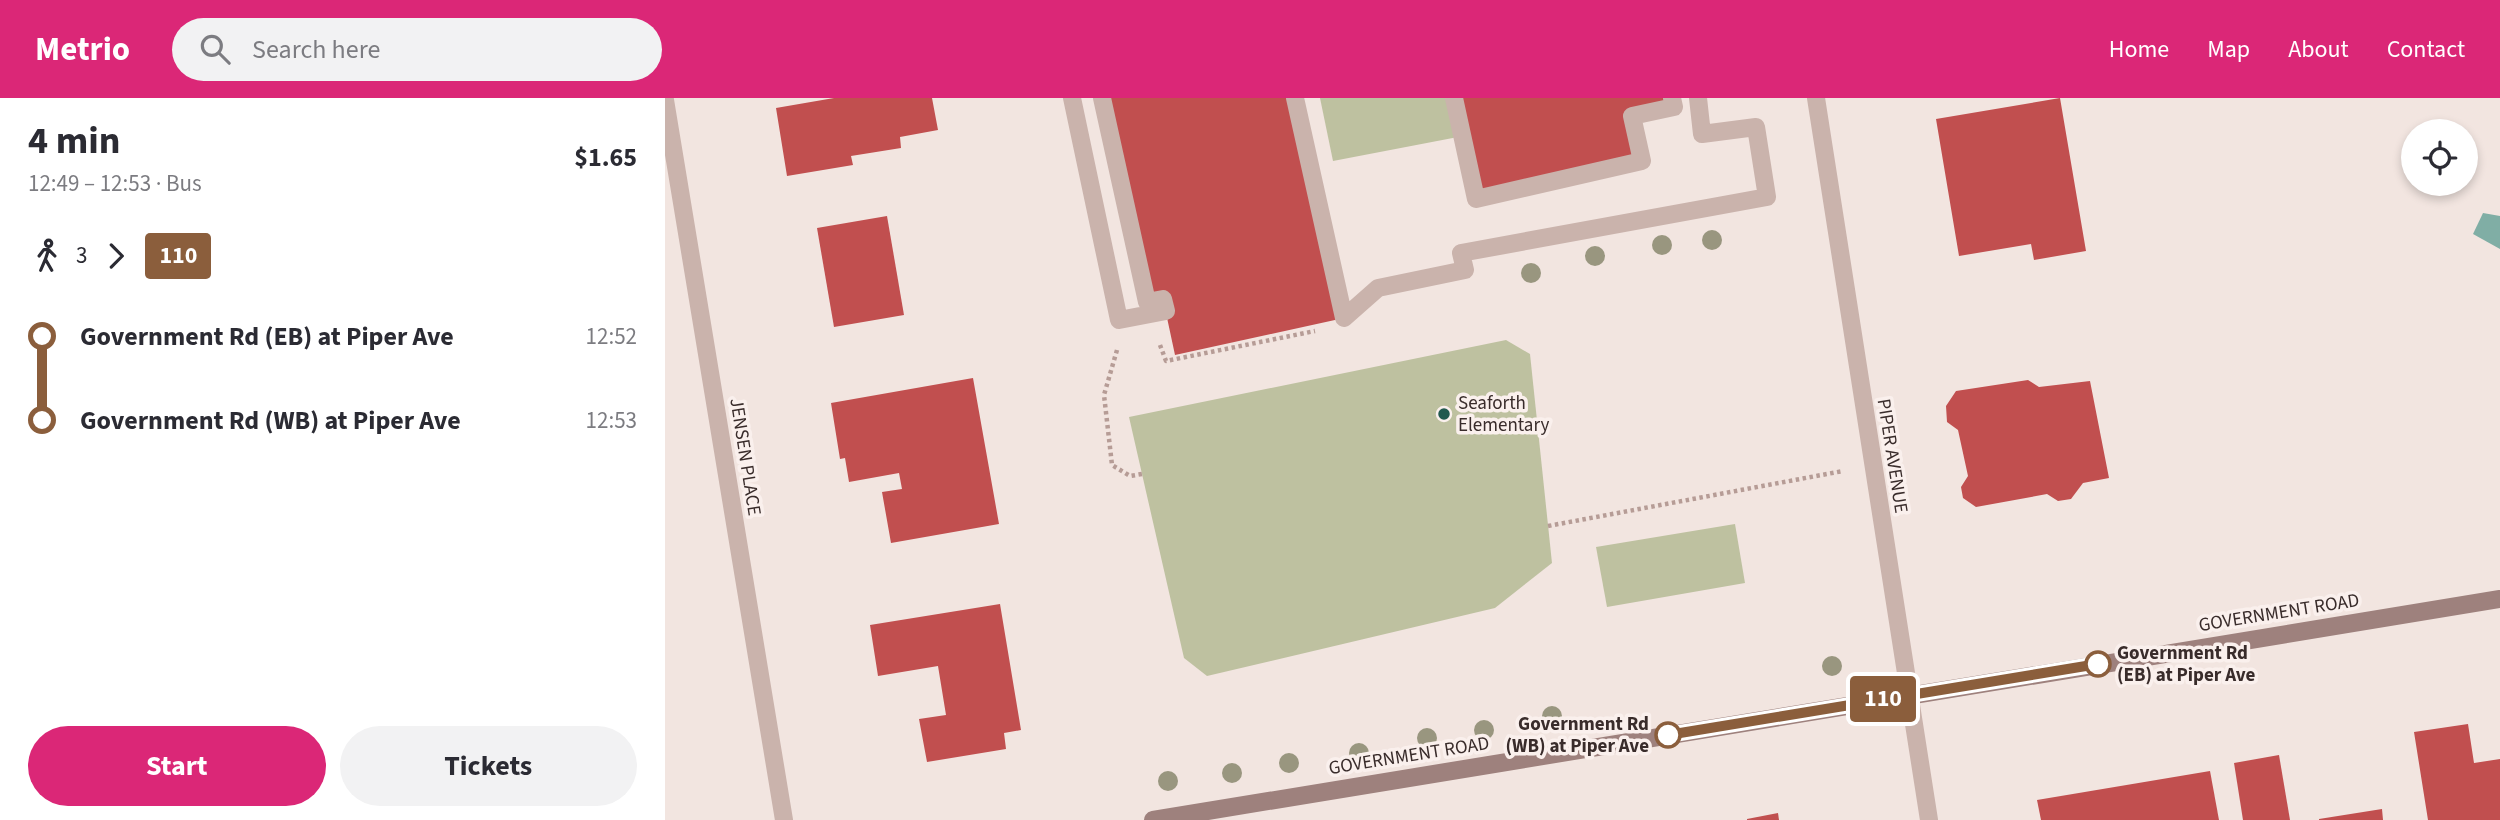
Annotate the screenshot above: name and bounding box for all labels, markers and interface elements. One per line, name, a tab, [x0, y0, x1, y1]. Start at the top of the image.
search box	[172, 18, 662, 81]
text: Metrio	[35, 26, 130, 73]
icon: search	[196, 30, 234, 68]
text: Search here	[252, 31, 380, 68]
text: Home	[2109, 32, 2169, 67]
text: Map	[2207, 32, 2250, 67]
text: About	[2288, 32, 2349, 67]
text: Contact	[2387, 32, 2465, 67]
text: 4 min	[28, 114, 120, 168]
map controls	[2401, 119, 2478, 196]
button: locate	[2401, 119, 2478, 196]
text: $1.65	[574, 139, 637, 176]
text: 12:49 – 12:53 · Bus	[28, 167, 202, 200]
icon: walk	[28, 237, 66, 275]
icon: forward	[97, 237, 135, 275]
text: 110	[159, 238, 197, 273]
text: 3	[76, 239, 87, 272]
text: Government Rd (EB) at Piper Ave	[80, 318, 454, 355]
text: 12:52	[586, 320, 637, 353]
place label: Seaforth Elementary	[1458, 390, 1550, 439]
street label: JENSEN PLACE	[722, 396, 768, 518]
street label: PIPER AVENUE	[1870, 397, 1914, 515]
text: Government Rd (WB) at Piper Ave	[80, 402, 461, 439]
text: 12:53	[586, 404, 637, 437]
marker: Seaforth Elementary	[1436, 406, 1452, 422]
street label: GOVERNMENT ROAD	[2197, 587, 2361, 639]
place label: Government Rd (EB) at Piper Ave	[2117, 640, 2256, 689]
marker: Government Rd (EB) at Piper Ave	[2085, 651, 2111, 677]
line badge: 110	[1843, 676, 1923, 722]
text: 110	[1864, 681, 1902, 716]
place label: Government Rd (WB) at Piper Ave	[1506, 711, 1649, 760]
marker: Government Rd (WB) at Piper Ave	[1655, 722, 1681, 748]
button: Start	[28, 726, 326, 806]
button: Tickets	[340, 726, 637, 806]
street label: GOVERNMENT ROAD	[1327, 730, 1491, 782]

